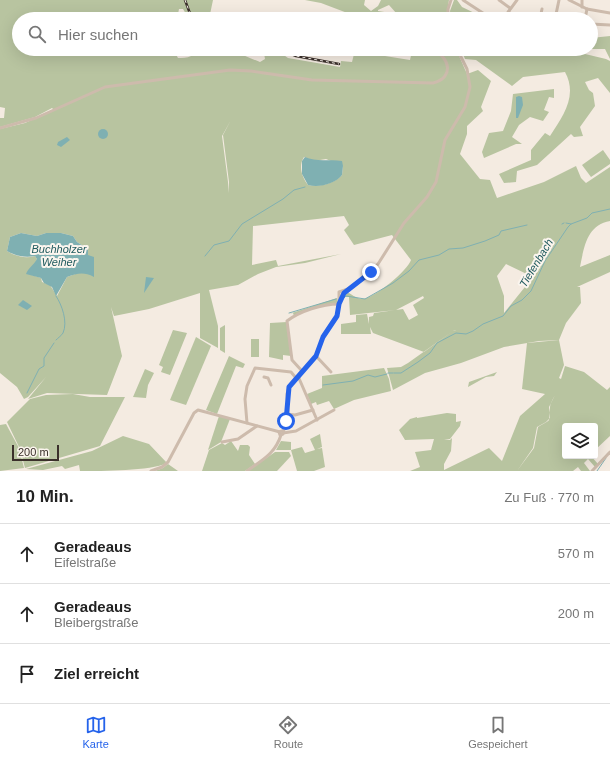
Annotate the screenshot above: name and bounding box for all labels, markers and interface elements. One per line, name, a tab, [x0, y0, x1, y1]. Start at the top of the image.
search box	[12, 12, 598, 56]
icon: search	[26, 23, 48, 45]
text: Hier suchen	[58, 26, 138, 43]
water label: Tiefenbach	[517, 237, 555, 289]
water label: Buchholzer Weiher	[31, 243, 88, 268]
route end	[362, 263, 380, 281]
route start	[277, 412, 295, 430]
map controls	[562, 423, 598, 459]
button: layers	[562, 423, 598, 459]
scale bar	[12, 443, 59, 462]
text: 200 m	[18, 446, 49, 458]
text: 10 Min.	[16, 487, 74, 506]
text: Zu Fuß · 770 m	[504, 490, 594, 505]
text: Geradeaus	[54, 538, 132, 555]
icon: ahead	[16, 543, 38, 565]
text: 570 m	[558, 546, 594, 561]
text: Eifelstraße	[54, 555, 116, 570]
text: Geradeaus	[54, 598, 132, 615]
icon: ahead	[16, 603, 38, 625]
text: 200 m	[558, 606, 594, 621]
text: Bleibergstraße	[54, 615, 139, 630]
icon: arrive	[16, 663, 38, 685]
text: Ziel erreicht	[54, 665, 139, 682]
tab: Karte	[83, 714, 109, 750]
tab: Route	[274, 714, 303, 750]
tab: Gespeichert	[468, 714, 527, 750]

